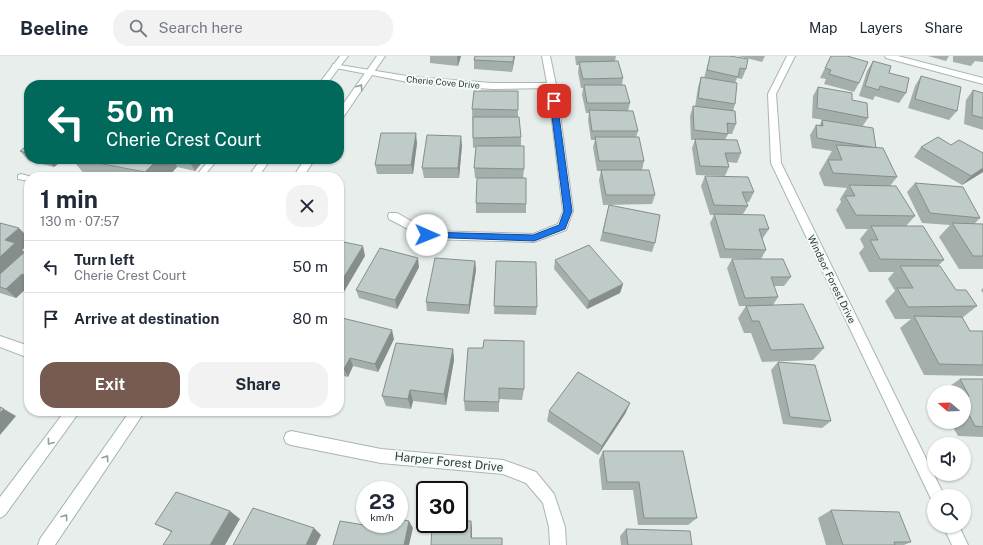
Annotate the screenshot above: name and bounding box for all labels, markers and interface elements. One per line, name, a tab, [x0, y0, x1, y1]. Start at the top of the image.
search box	[113, 10, 393, 46]
text: Beeline	[20, 17, 89, 39]
icon: search	[127, 17, 149, 39]
text: Search here	[159, 19, 243, 36]
text: Map	[809, 20, 837, 36]
text: Layers	[859, 20, 903, 36]
text: Share	[925, 20, 963, 36]
street label: Cherie Cove Drive	[406, 73, 480, 91]
one-way arrow	[355, 84, 362, 91]
pin	[537, 84, 571, 118]
icon: arrive	[543, 90, 565, 112]
text: 50 m	[106, 95, 174, 128]
icon: left	[40, 96, 92, 148]
text: Cherie Crest Court	[106, 129, 261, 150]
text: 1 min	[40, 185, 98, 213]
button: close	[286, 185, 328, 227]
text: 130 m · 07:57	[40, 214, 120, 229]
position arrow	[406, 214, 448, 256]
street label: Windsor Forest Drive	[805, 233, 859, 326]
text: Turn left	[74, 251, 135, 268]
icon: left	[40, 256, 62, 278]
text: 50 m	[293, 258, 328, 275]
text: Cherie Crest Court	[74, 268, 186, 283]
icon: arrive	[40, 308, 62, 330]
text: Arrive at destination	[74, 310, 219, 327]
text: 80 m	[293, 310, 328, 327]
button: Exit	[40, 362, 180, 408]
button: Share	[188, 362, 328, 408]
north arrow	[927, 385, 971, 429]
map controls	[927, 385, 971, 533]
button: sound	[927, 437, 971, 481]
one-way arrow	[48, 438, 55, 445]
street label: Harper Forest Drive	[394, 449, 504, 475]
one-way arrow	[101, 455, 108, 462]
speed limit sign: 30	[416, 481, 468, 533]
button: search	[927, 489, 971, 533]
text: 23	[369, 490, 395, 514]
text: km/h	[370, 511, 394, 523]
one-way arrow	[60, 515, 67, 522]

